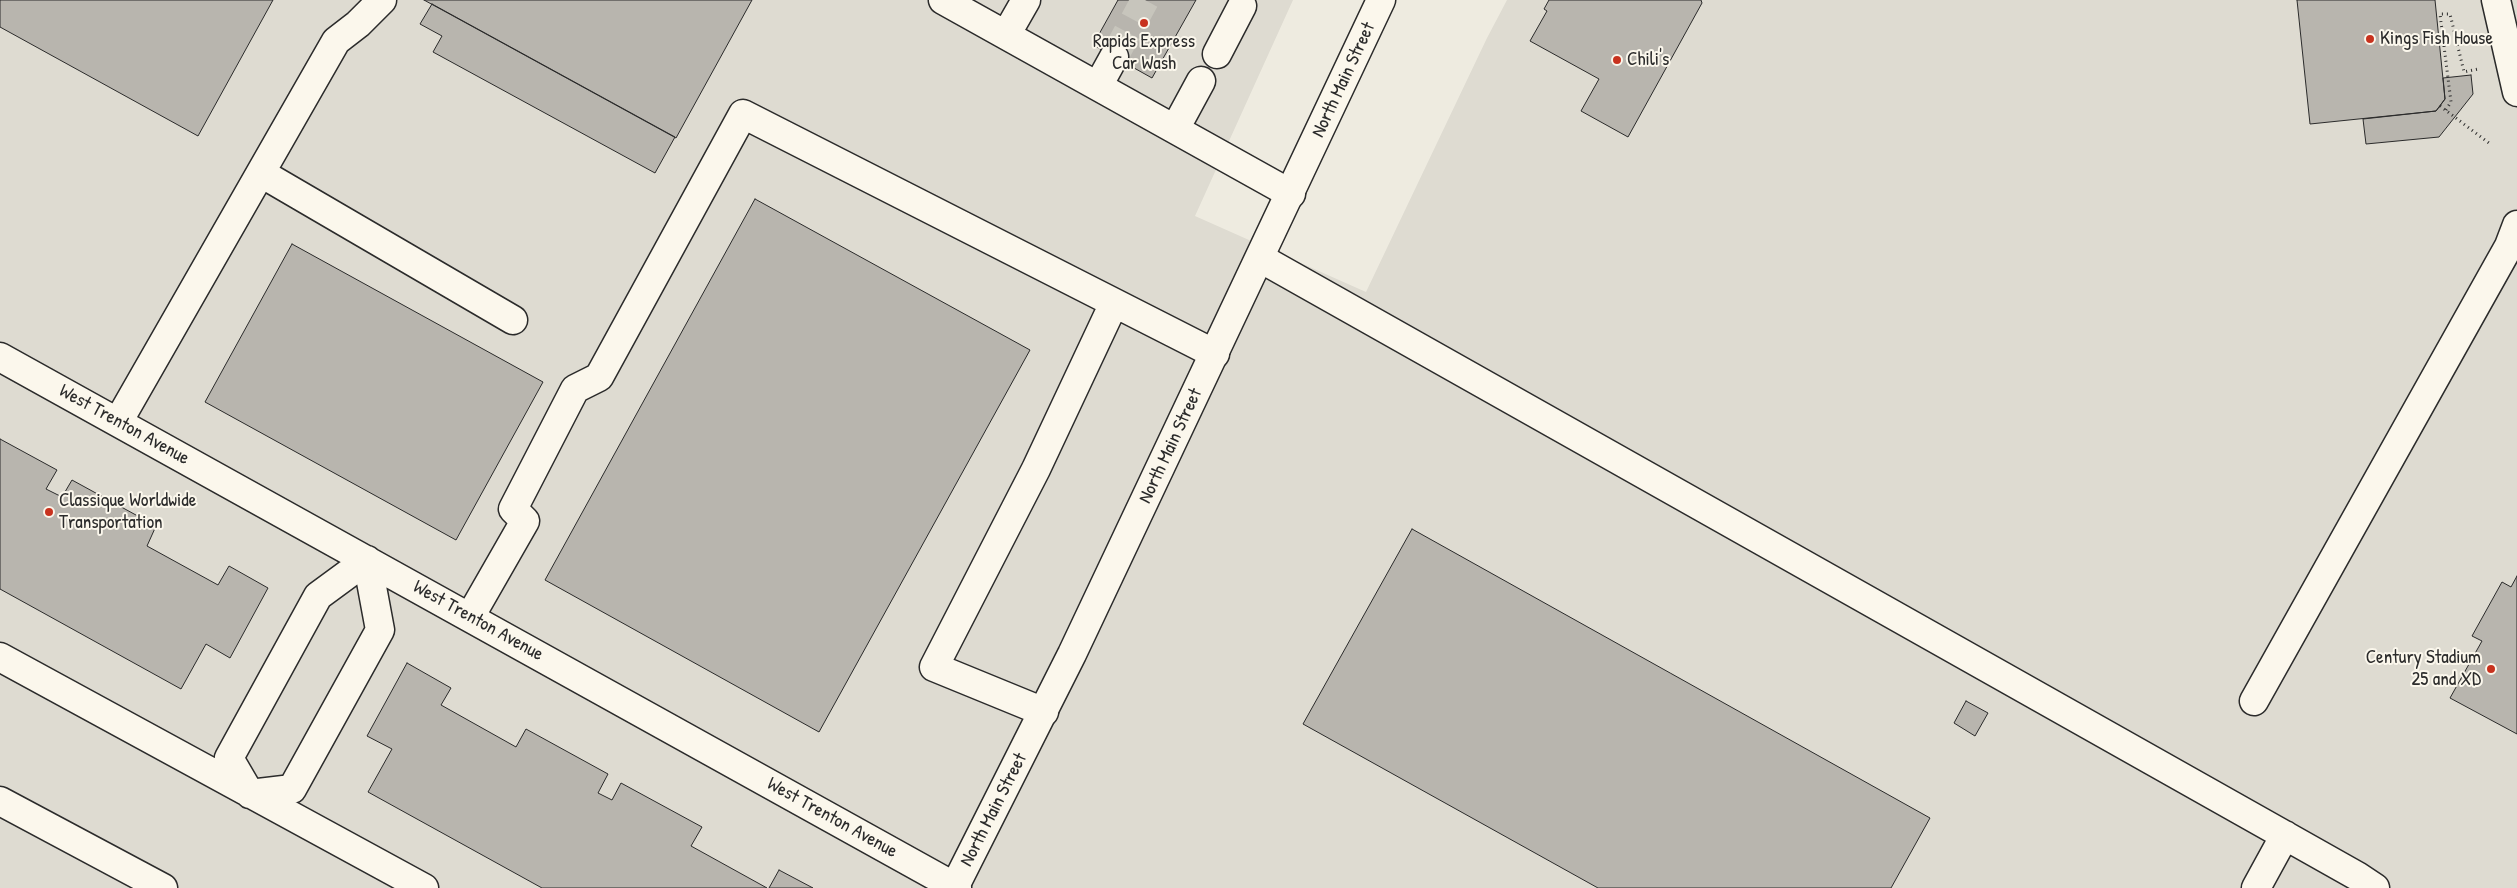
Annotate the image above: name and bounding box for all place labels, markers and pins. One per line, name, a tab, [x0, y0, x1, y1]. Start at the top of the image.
marker: Rapids Express Car Wash	[1138, 17, 1150, 29]
place label: Kings Fish House	[2380, 28, 2493, 50]
place label: Rapids Express Car Wash	[1093, 31, 1195, 75]
marker: Kings Fish House	[2364, 33, 2376, 45]
place label: Chili's	[1627, 49, 1669, 71]
marker: Chili's	[1611, 54, 1623, 66]
place label: Classique Worldwide Transportation	[59, 490, 196, 534]
marker: Classique Worldwide Transportation	[43, 506, 55, 518]
place label: Century Stadium 25 and XD	[2366, 647, 2481, 691]
marker: Century Stadium 25 and XD	[2485, 663, 2497, 675]

